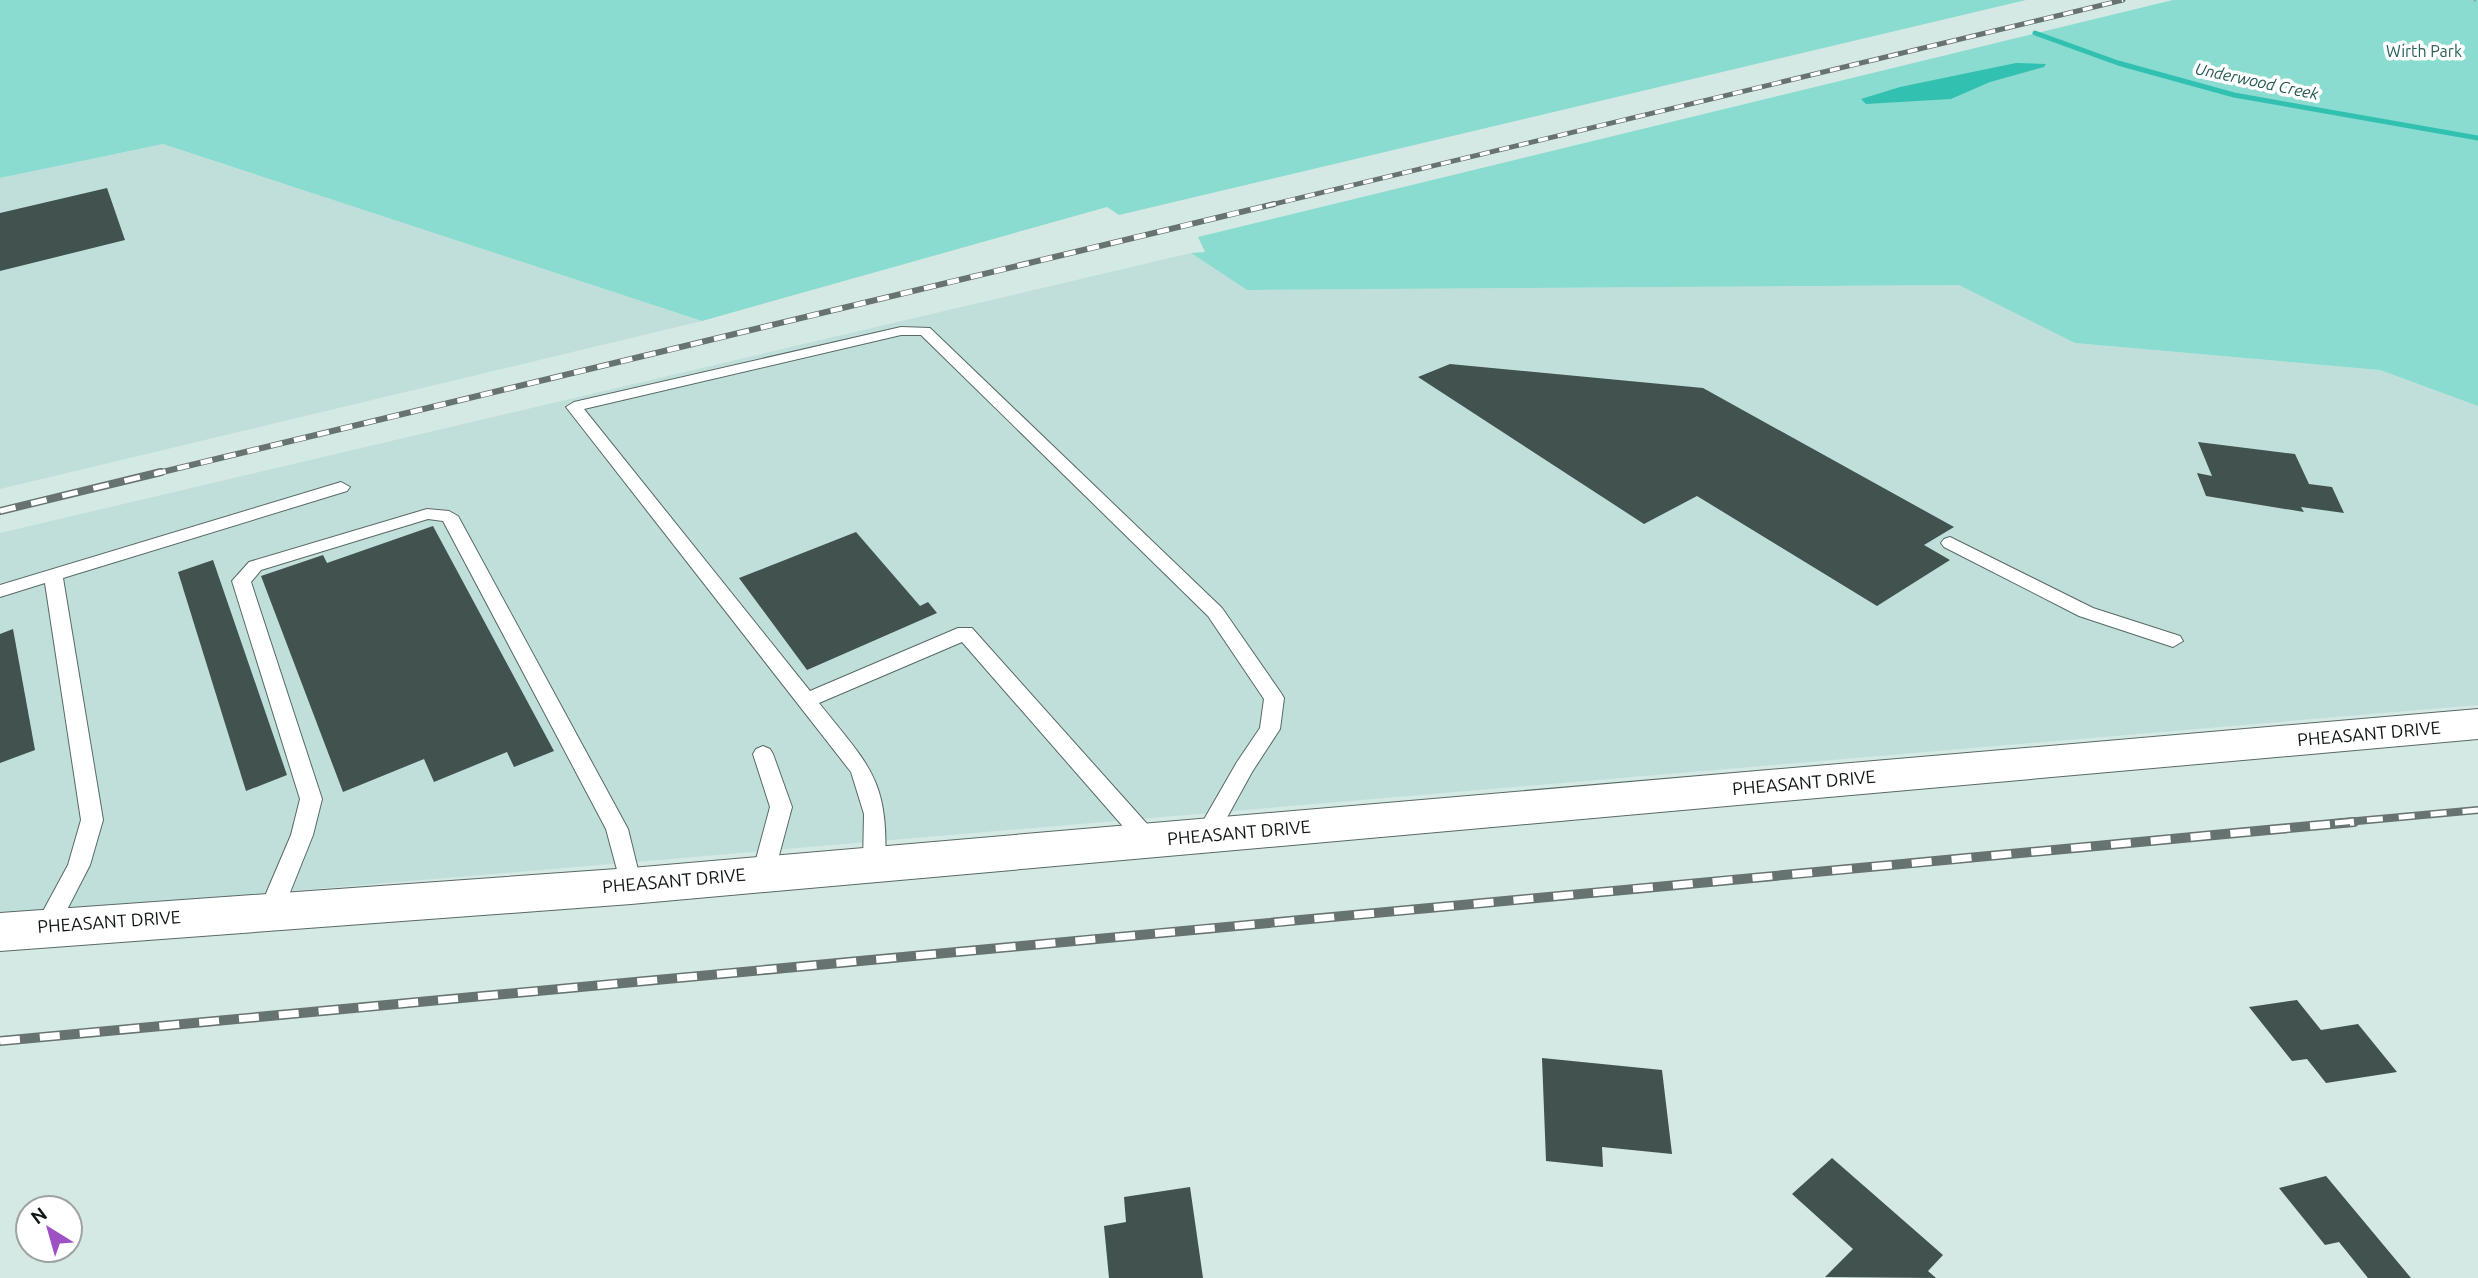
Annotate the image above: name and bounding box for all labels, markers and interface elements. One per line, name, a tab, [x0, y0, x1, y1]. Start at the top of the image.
park label: Wirth Park	[2386, 42, 2462, 60]
water label: Underwood Creek	[2194, 59, 2321, 103]
street label: PHEASANT DRIVE	[2296, 717, 2441, 749]
street label: PHEASANT DRIVE	[1731, 766, 1876, 798]
street label: PHEASANT DRIVE	[1166, 816, 1311, 848]
street label: PHEASANT DRIVE	[601, 864, 746, 896]
street label: PHEASANT DRIVE	[36, 906, 181, 936]
north arrow	[14, 1194, 84, 1264]
text: N	[26, 1202, 51, 1228]

